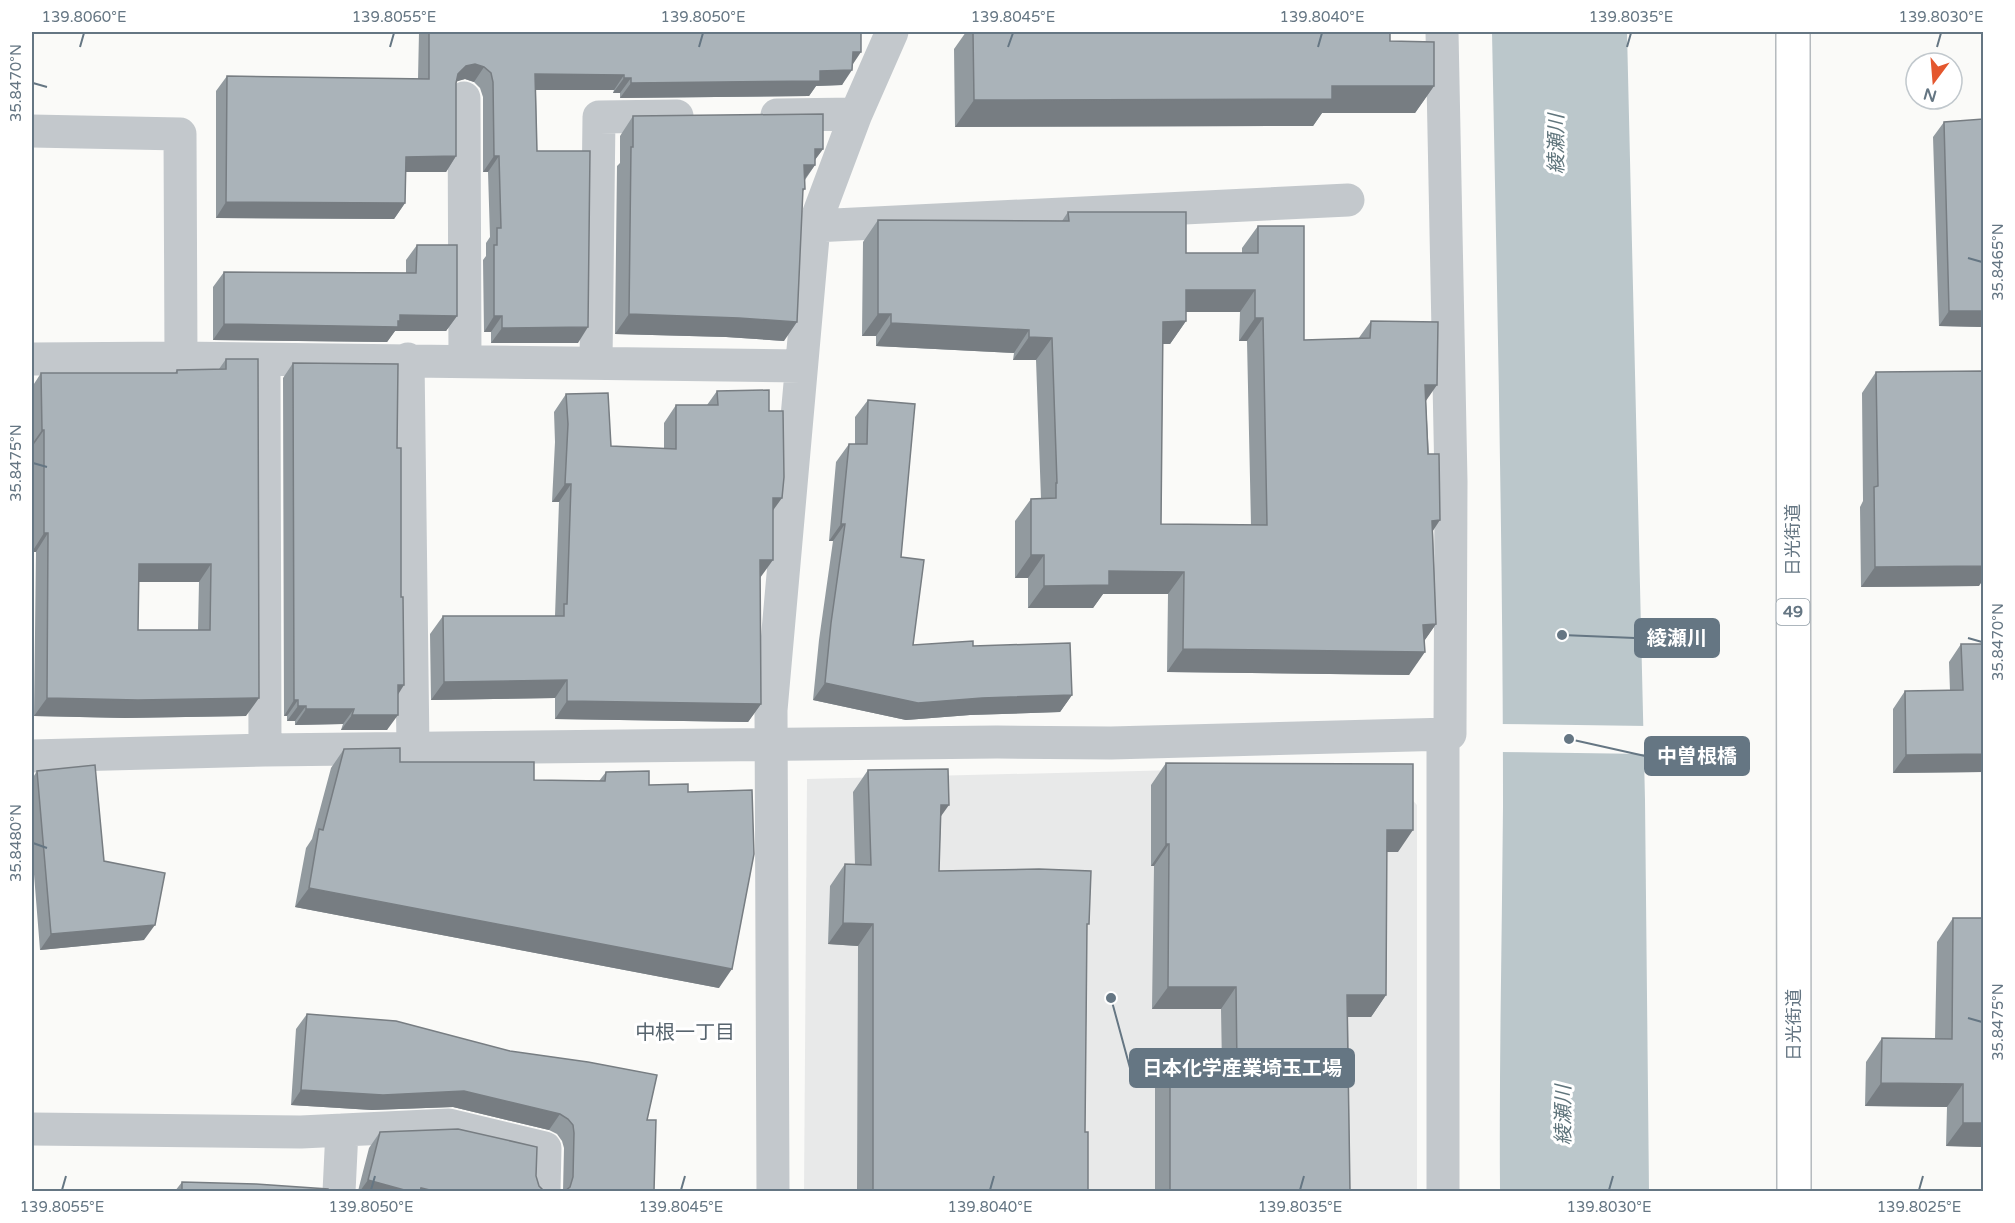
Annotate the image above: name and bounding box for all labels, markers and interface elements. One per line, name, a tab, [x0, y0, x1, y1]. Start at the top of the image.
text: 139.8060°E	[41, 8, 127, 26]
text: 139.8055°E	[352, 8, 436, 26]
text: 139.8050°E	[660, 8, 746, 26]
text: 139.8045°E	[971, 8, 1055, 26]
text: 139.8040°E	[1279, 8, 1365, 26]
text: 139.8035°E	[1589, 8, 1673, 26]
text: 139.8030°E	[1898, 8, 1984, 26]
text: 35.8470°N	[7, 44, 25, 122]
north arrow	[1904, 51, 1964, 111]
text: N	[1921, 83, 1939, 106]
water label: 綾瀬川	[1545, 112, 1569, 174]
text: 35.8465°N	[1989, 223, 2007, 301]
text: 35.8475°N	[7, 424, 25, 502]
street label: 日光街道	[1782, 504, 1804, 576]
road number: 49	[1776, 599, 1810, 625]
text: 35.8470°N	[1989, 603, 2007, 681]
callout: 綾瀬川	[1635, 619, 1719, 657]
text: 綾瀬川	[1647, 627, 1707, 651]
callout: 中曽根橋	[1645, 737, 1749, 775]
text: 中曽根橋	[1657, 745, 1737, 769]
text: 35.8480°N	[7, 804, 25, 882]
text: 35.8475°N	[1989, 983, 2007, 1061]
street label: 日光街道	[1783, 989, 1805, 1061]
district label: 中根一丁目	[635, 1021, 735, 1045]
callout: 日本化学産業埼玉工場	[1130, 1049, 1354, 1087]
text: 日本化学産業埼玉工場	[1142, 1057, 1342, 1081]
water label: 綾瀬川	[1552, 1083, 1576, 1145]
text: 139.8055°E	[20, 1198, 104, 1216]
text: 139.8050°E	[328, 1198, 414, 1216]
text: 139.8045°E	[639, 1198, 723, 1216]
text: 139.8040°E	[947, 1198, 1033, 1216]
text: 139.8035°E	[1258, 1198, 1342, 1216]
text: 139.8030°E	[1566, 1198, 1652, 1216]
text: 139.8025°E	[1877, 1198, 1961, 1216]

